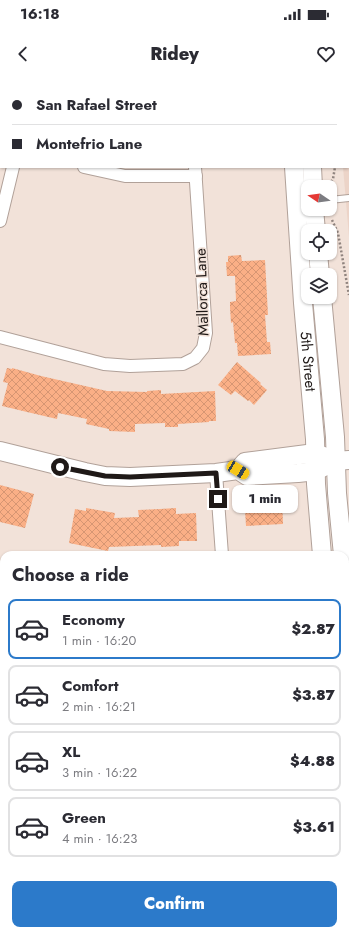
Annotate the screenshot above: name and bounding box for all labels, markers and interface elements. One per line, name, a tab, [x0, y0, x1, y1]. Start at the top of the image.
text: 16:18	[20, 3, 60, 25]
text: Ridey	[150, 41, 199, 67]
icon: back	[12, 43, 34, 65]
icon: heart	[315, 43, 337, 65]
text: San Rafael Street	[36, 94, 157, 116]
text: Montefrio Lane	[36, 133, 142, 155]
north arrow	[301, 180, 337, 216]
map controls	[301, 180, 337, 304]
button: locate	[301, 224, 337, 260]
street label: Mallorca Lane	[189, 247, 215, 336]
button: layers	[301, 268, 337, 304]
street label: 5th Street	[295, 330, 322, 393]
route start	[51, 458, 69, 476]
car	[225, 459, 251, 481]
callout: 1 min	[232, 485, 298, 513]
text: 1 min	[249, 489, 281, 508]
route end	[209, 490, 227, 508]
text: Choose a ride	[12, 562, 129, 588]
text: Economy	[62, 609, 125, 631]
icon: car	[14, 611, 50, 647]
text: $2.87	[291, 618, 335, 640]
text: 1 min · 16:20	[62, 631, 136, 650]
text: Comfort	[62, 675, 119, 697]
icon: car	[14, 677, 50, 713]
text: $3.87	[292, 684, 335, 706]
text: 2 min · 16:21	[62, 697, 136, 716]
text: XL	[62, 741, 80, 763]
icon: car	[14, 743, 50, 779]
text: $4.88	[290, 750, 335, 772]
text: 3 min · 16:22	[62, 763, 137, 782]
text: Green	[62, 807, 106, 829]
icon: car	[14, 809, 50, 845]
text: $3.61	[293, 816, 335, 838]
text: 4 min · 16:23	[62, 829, 137, 848]
button: Confirm	[12, 881, 337, 927]

